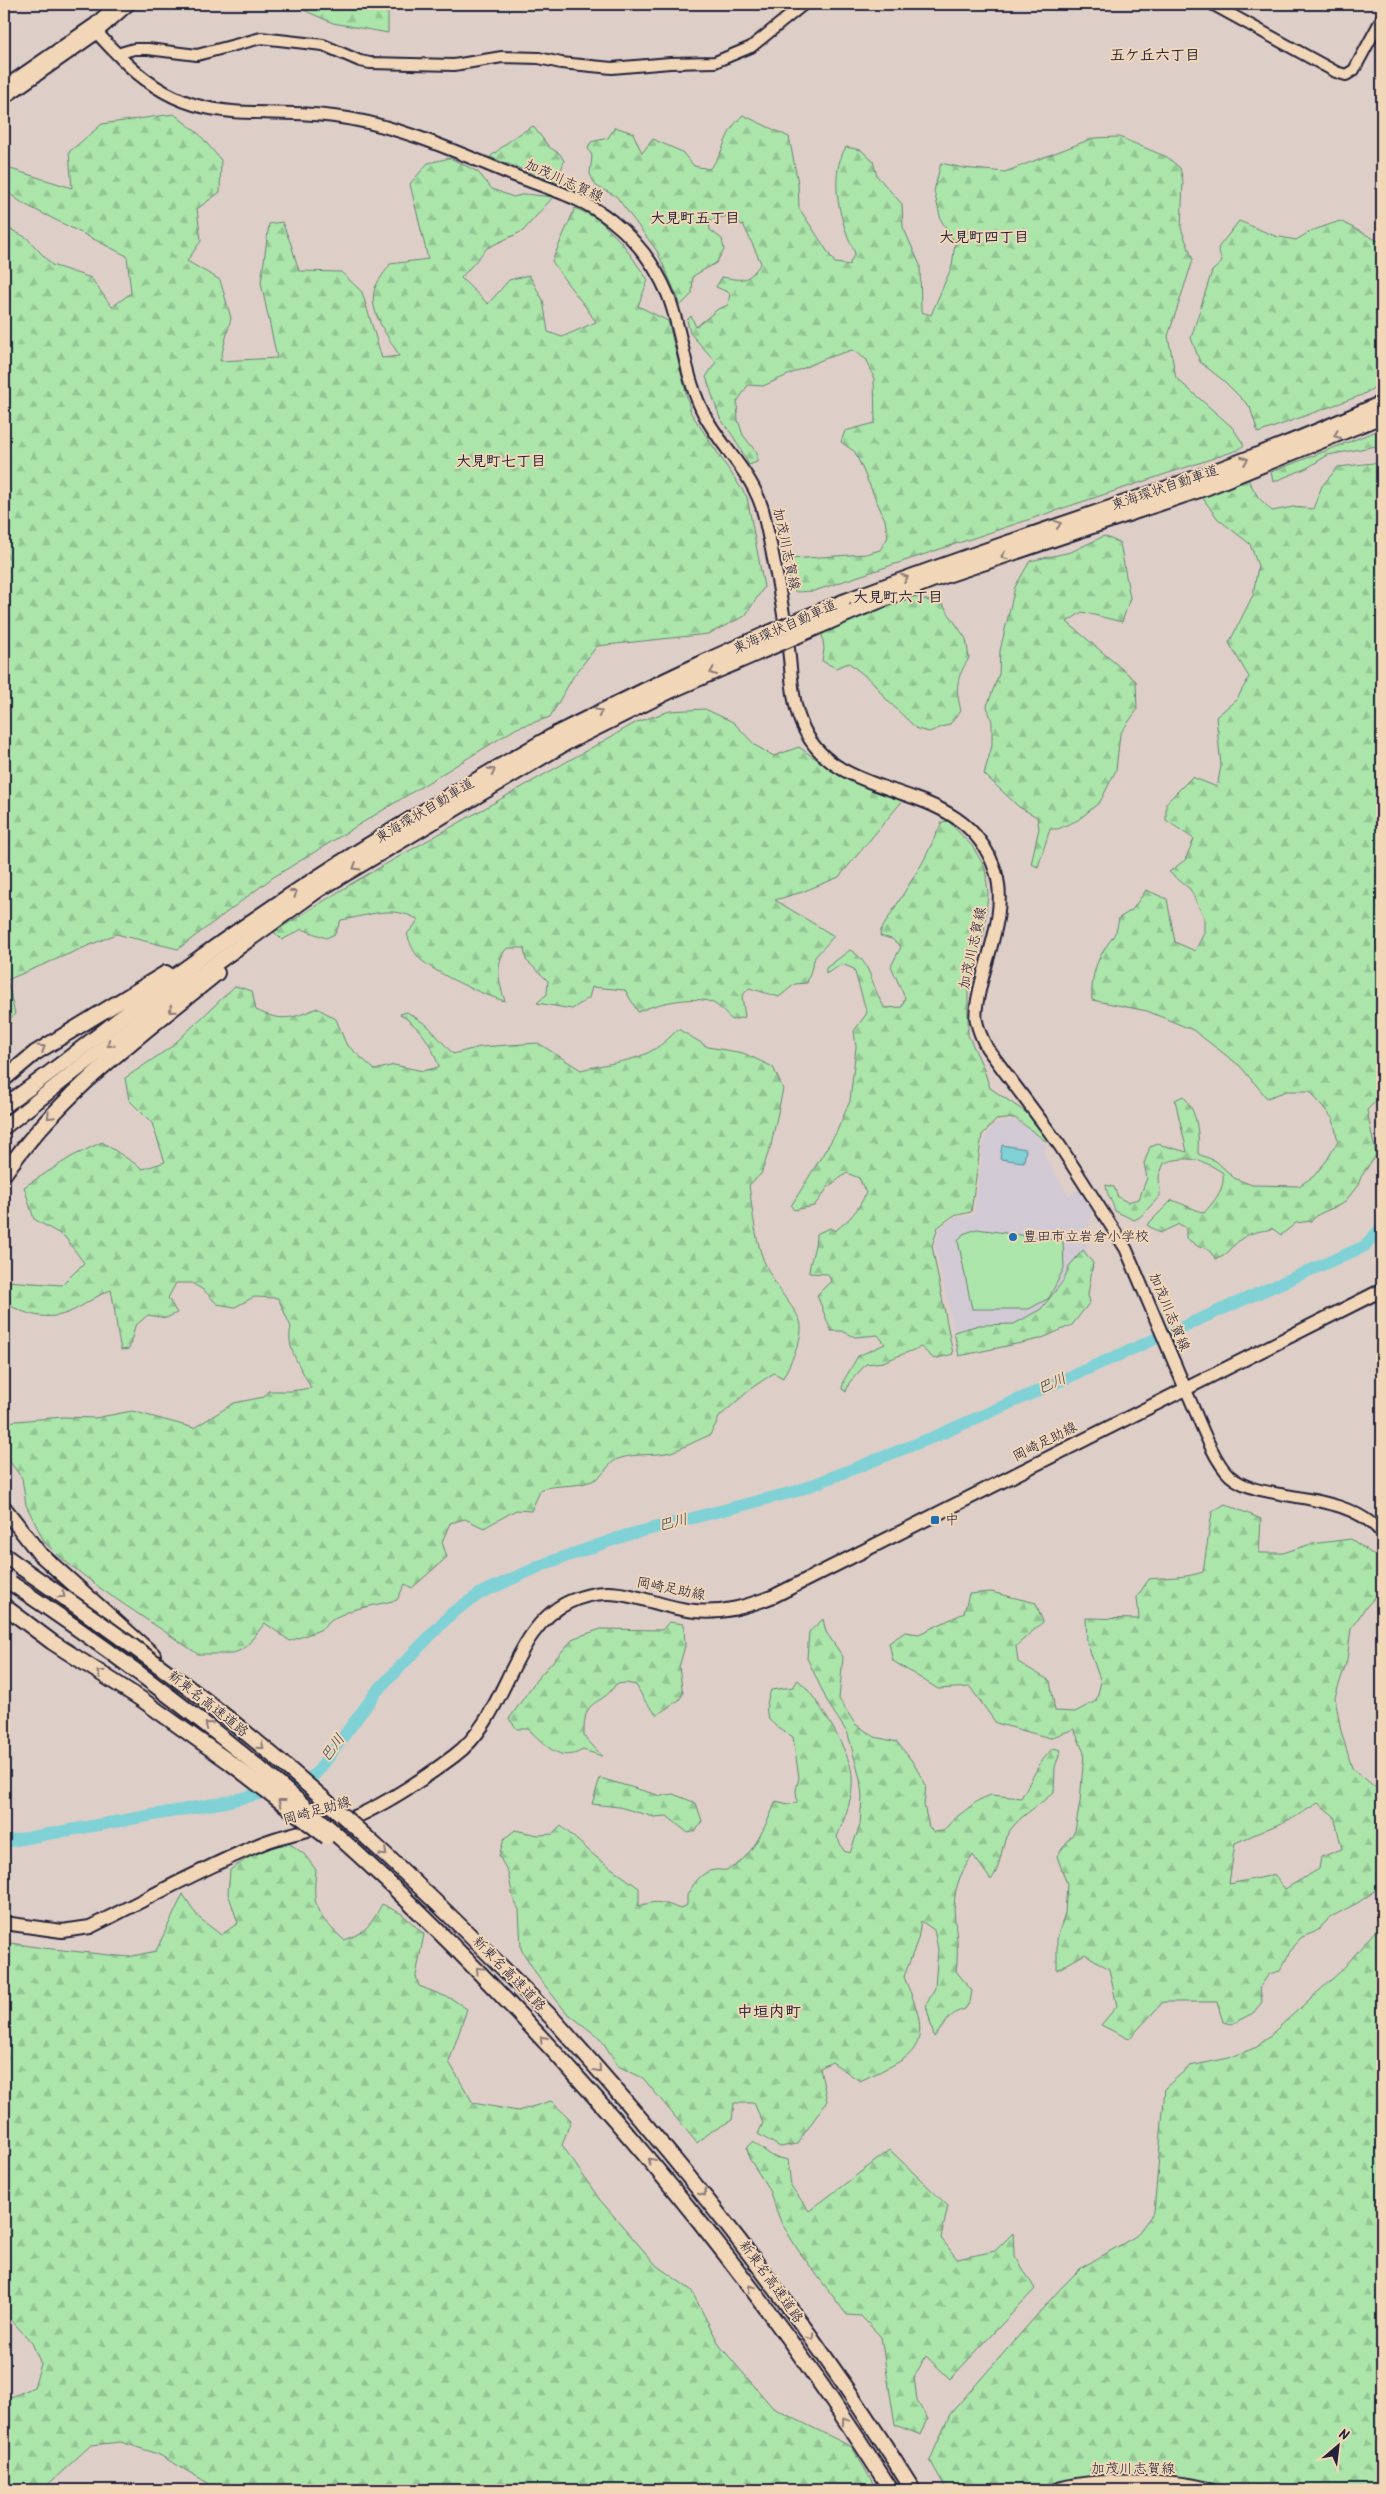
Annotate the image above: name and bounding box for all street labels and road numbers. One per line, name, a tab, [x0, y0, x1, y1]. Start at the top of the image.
street label: 加茂川志賀線	[521, 154, 607, 208]
street label: 東海環状自動車道	[1108, 459, 1222, 517]
street label: 加茂川志賀線	[767, 506, 805, 592]
street label: 東海環状自動車道	[729, 594, 841, 660]
street label: 東海環状自動車道	[371, 773, 479, 849]
street label: 加茂川志賀線	[954, 905, 992, 991]
street label: 加茂川志賀線	[1142, 1269, 1196, 1355]
street label: 岡崎足助線	[1009, 1416, 1081, 1468]
street label: 岡崎足助線	[635, 1572, 707, 1606]
street label: 新東名高速道路	[163, 1665, 253, 1743]
street label: 岡崎足助線	[280, 1791, 354, 1831]
street label: 新東名高速道路	[467, 1931, 551, 2017]
street label: 新東名高速道路	[733, 2236, 809, 2328]
street label: 加茂川志賀線	[1091, 2458, 1175, 2480]

